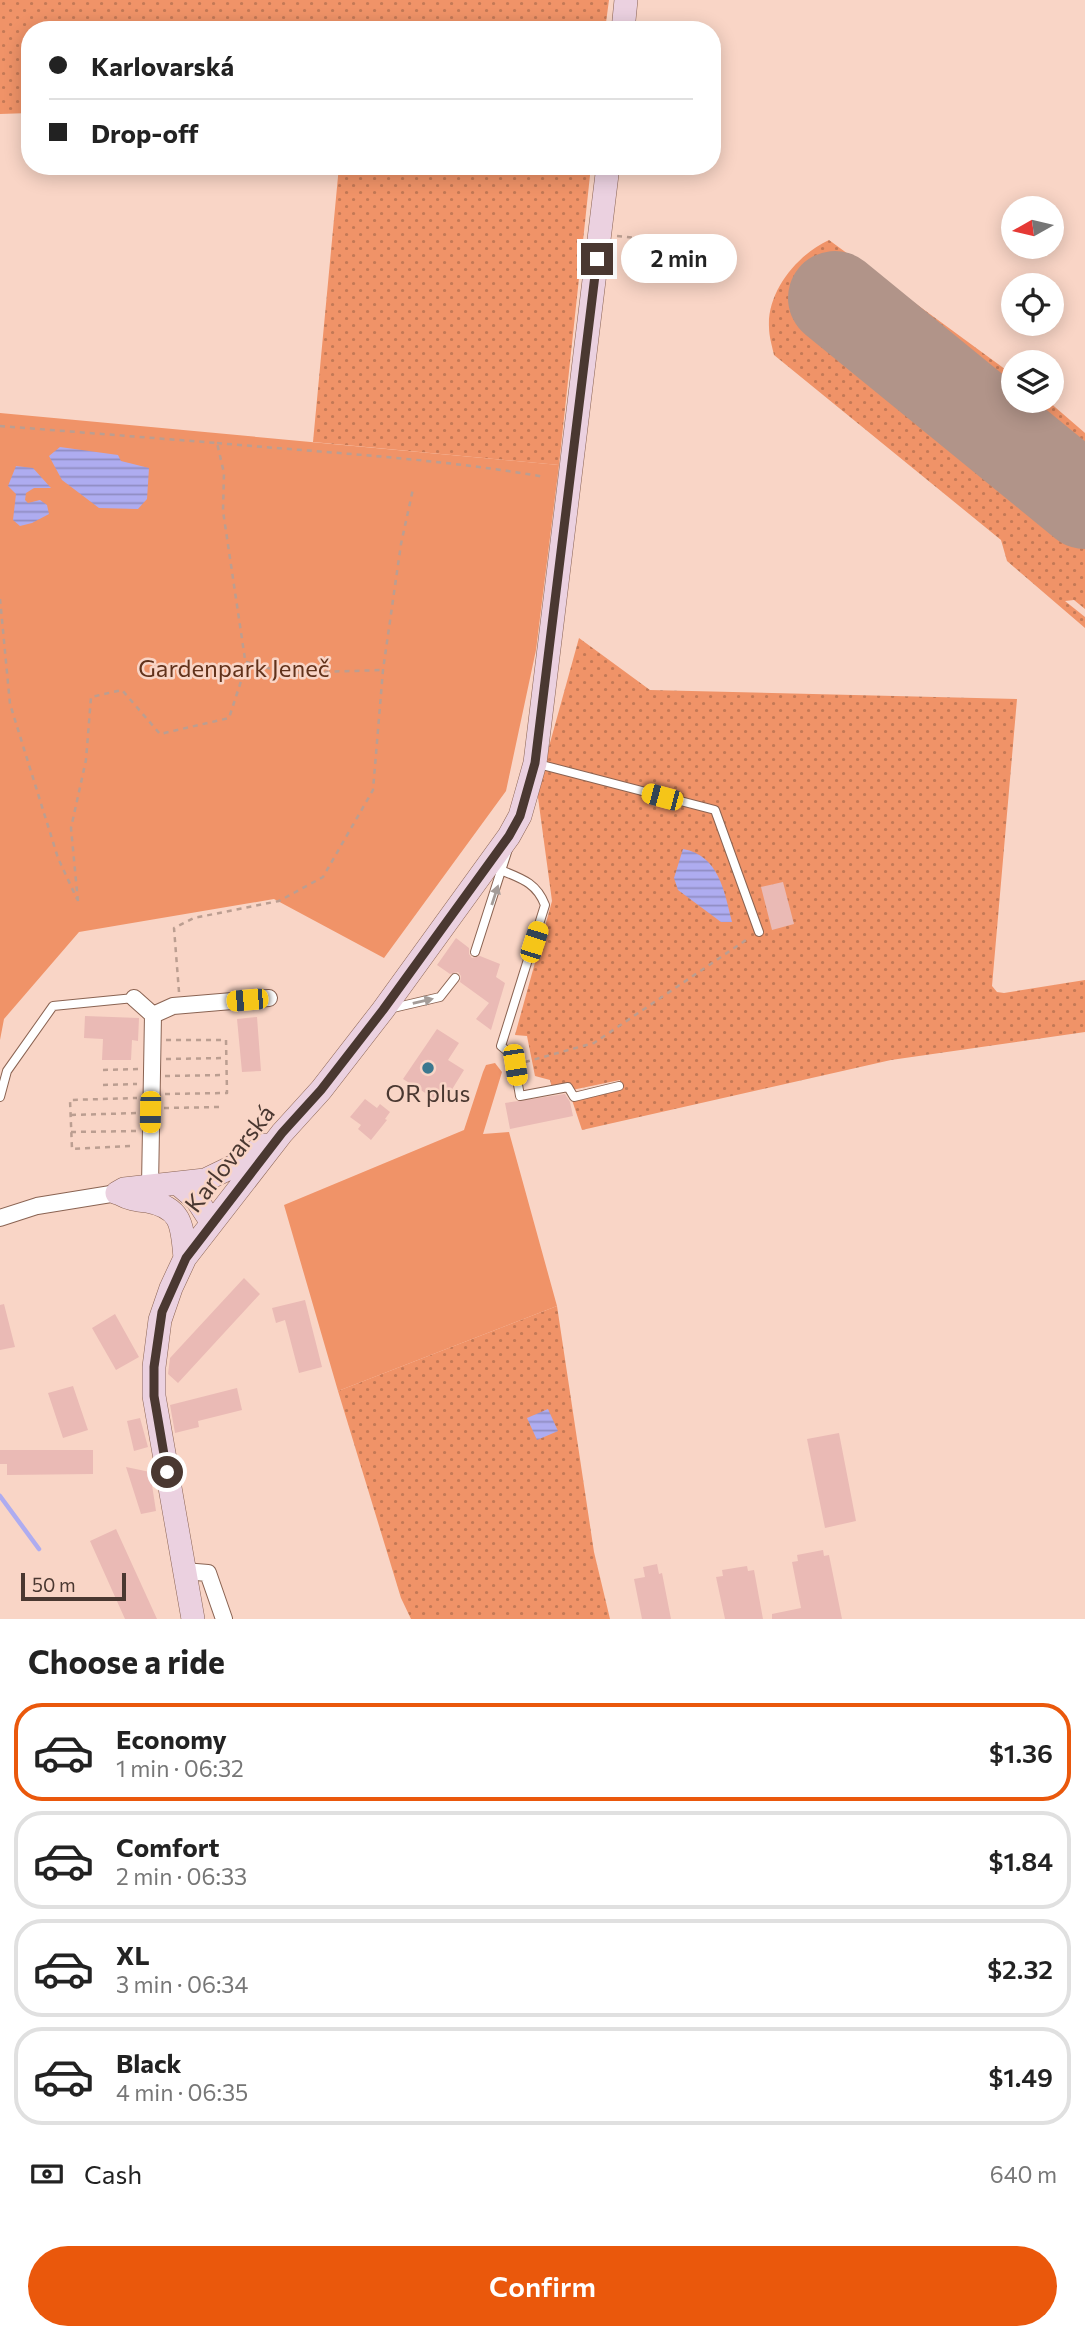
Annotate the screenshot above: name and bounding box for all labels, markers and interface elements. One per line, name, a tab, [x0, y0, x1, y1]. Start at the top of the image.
text: Karlovarská	[91, 50, 234, 81]
text: Drop-off	[91, 117, 198, 148]
north arrow	[1001, 196, 1064, 259]
map controls	[1001, 196, 1064, 413]
callout: 2 min	[622, 234, 737, 284]
route end	[581, 243, 613, 275]
text: 2 min	[651, 244, 707, 272]
button: locate	[1001, 273, 1064, 336]
button: layers	[1001, 350, 1064, 413]
park label: Gardenpark Jeneč	[138, 653, 330, 682]
car	[639, 781, 686, 813]
one-way arrow	[490, 884, 501, 905]
car	[518, 919, 551, 965]
car	[226, 988, 269, 1012]
one-way arrow	[412, 995, 434, 1006]
car	[502, 1043, 529, 1087]
marker: OR plus	[420, 1060, 436, 1076]
place label: OR plus	[386, 1078, 470, 1107]
car	[140, 1091, 161, 1133]
street label: Karlovarská	[178, 1099, 280, 1218]
route start	[151, 1456, 183, 1488]
scale bar	[21, 1570, 126, 1602]
text: 50 m	[32, 1573, 76, 1596]
text: Choose a ride	[28, 1641, 225, 1681]
icon: car	[32, 1721, 95, 1784]
text: Economy	[116, 1723, 227, 1754]
text: $1.36	[989, 1737, 1053, 1768]
text: 1 min · 06:32	[116, 1754, 244, 1782]
icon: car	[32, 1829, 95, 1892]
text: Comfort	[116, 1831, 219, 1862]
text: $1.84	[989, 1845, 1053, 1876]
text: 2 min · 06:33	[116, 1862, 247, 1890]
icon: car	[32, 1937, 95, 2000]
text: XL	[116, 1939, 150, 1970]
text: $2.32	[987, 1953, 1053, 1984]
text: 3 min · 06:34	[116, 1970, 248, 1998]
icon: car	[32, 2045, 95, 2108]
text: Black	[116, 2047, 182, 2078]
text: $1.49	[988, 2061, 1053, 2092]
text: 4 min · 06:35	[116, 2078, 248, 2106]
icon: cash	[28, 2155, 66, 2193]
text: Cash	[84, 2158, 142, 2189]
text: 640 m	[990, 2160, 1057, 2188]
button: Confirm	[28, 2246, 1057, 2326]

